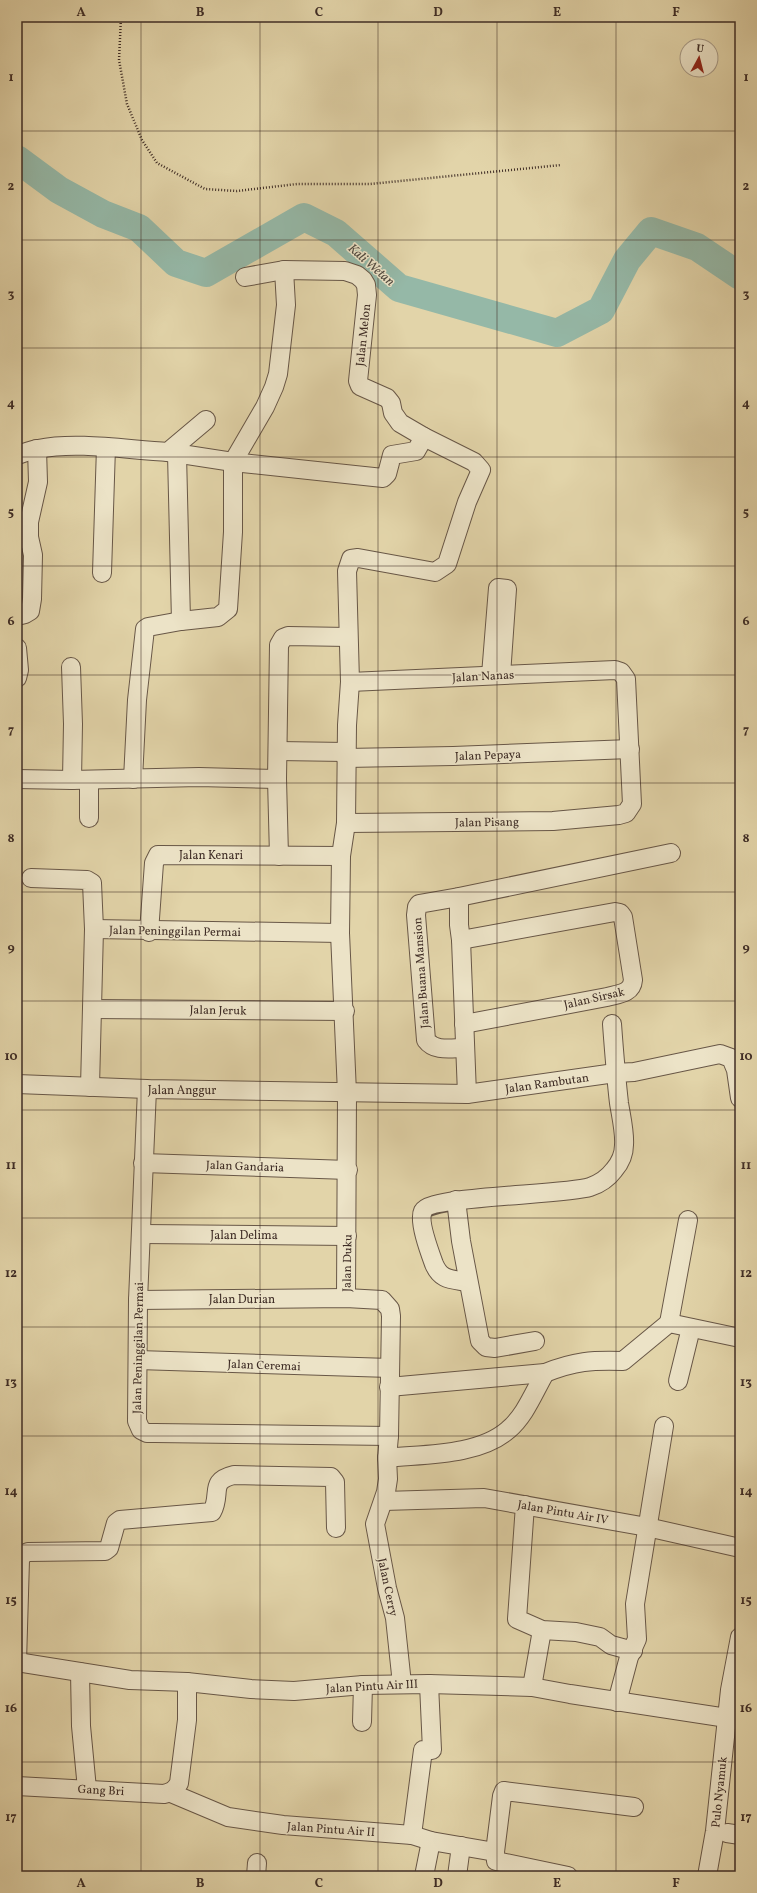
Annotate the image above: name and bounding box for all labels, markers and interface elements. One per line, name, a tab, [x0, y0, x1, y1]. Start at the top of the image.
text: A	[76, 4, 86, 22]
text: B	[196, 4, 205, 22]
text: C	[315, 4, 323, 22]
text: D	[433, 4, 443, 22]
text: E	[553, 4, 561, 22]
text: F	[672, 4, 680, 22]
north arrow	[679, 38, 719, 78]
text: U	[695, 42, 705, 58]
text: 1	[8, 69, 14, 87]
text: 1	[743, 69, 749, 87]
text: 2	[8, 178, 15, 196]
text: 2	[743, 178, 750, 196]
water label: Kali Wetan	[343, 240, 398, 291]
text: 3	[8, 286, 15, 304]
text: 3	[743, 286, 750, 304]
street label: Jalan Melon	[353, 303, 375, 367]
text: 4	[7, 395, 15, 413]
text: 4	[742, 395, 750, 413]
text: 5	[8, 504, 14, 522]
text: 5	[743, 504, 749, 522]
text: 6	[7, 613, 15, 631]
text: 6	[742, 613, 750, 631]
street label: Jalan Nanas	[452, 667, 515, 687]
text: 7	[8, 722, 14, 740]
text: 7	[743, 722, 749, 740]
street label: Jalan Pepaya	[455, 747, 522, 765]
street label: Jalan Pisang	[455, 814, 519, 832]
text: 8	[7, 830, 15, 848]
text: 8	[742, 830, 750, 848]
street label: Jalan Kenari	[179, 848, 243, 864]
street label: Jalan Buana Mansion	[410, 917, 434, 1029]
street label: Jalan Peninggilan Permai	[109, 923, 242, 941]
text: 9	[7, 939, 15, 957]
text: 9	[742, 939, 750, 957]
street label: Jalan Sirsak	[562, 984, 627, 1014]
street label: Jalan Jeruk	[189, 1003, 247, 1020]
text: 10	[4, 1048, 18, 1066]
text: 10	[739, 1048, 753, 1066]
street label: Jalan Rambutan	[504, 1070, 590, 1098]
street label: Jalan Anggur	[148, 1083, 216, 1099]
text: 11	[6, 1157, 16, 1175]
text: 11	[741, 1157, 751, 1175]
street label: Jalan Gandaria	[206, 1158, 284, 1176]
street label: Jalan Delima	[210, 1228, 278, 1244]
street label: Jalan Duku	[339, 1234, 357, 1292]
text: 12	[5, 1265, 17, 1283]
text: 12	[740, 1265, 752, 1283]
street label: Jalan Peninggilan Permai	[130, 1281, 148, 1414]
street label: Jalan Durian	[209, 1292, 275, 1308]
street label: Jalan Ceremai	[227, 1357, 301, 1375]
text: 13	[5, 1374, 17, 1392]
text: 13	[740, 1374, 752, 1392]
text: 14	[4, 1483, 18, 1501]
text: 14	[739, 1483, 753, 1501]
street label: Jalan Pintu Air IV	[516, 1497, 610, 1529]
street label: Jalan Cerry	[373, 1557, 401, 1618]
text: 15	[5, 1592, 17, 1610]
text: 15	[740, 1592, 752, 1610]
street label: Jalan Pintu Air III	[325, 1677, 419, 1697]
text: 16	[5, 1700, 17, 1718]
text: 16	[740, 1700, 752, 1718]
street label: Pulo Nyamuk	[708, 1755, 732, 1828]
street label: Gang Bri	[77, 1782, 125, 1800]
text: 17	[5, 1809, 17, 1827]
text: 17	[740, 1809, 752, 1827]
street label: Jalan Pintu Air II	[286, 1819, 375, 1841]
text: A	[76, 1875, 86, 1893]
text: B	[196, 1875, 205, 1893]
text: C	[315, 1875, 323, 1893]
text: D	[433, 1875, 443, 1893]
text: E	[553, 1875, 561, 1893]
text: F	[672, 1875, 680, 1893]

